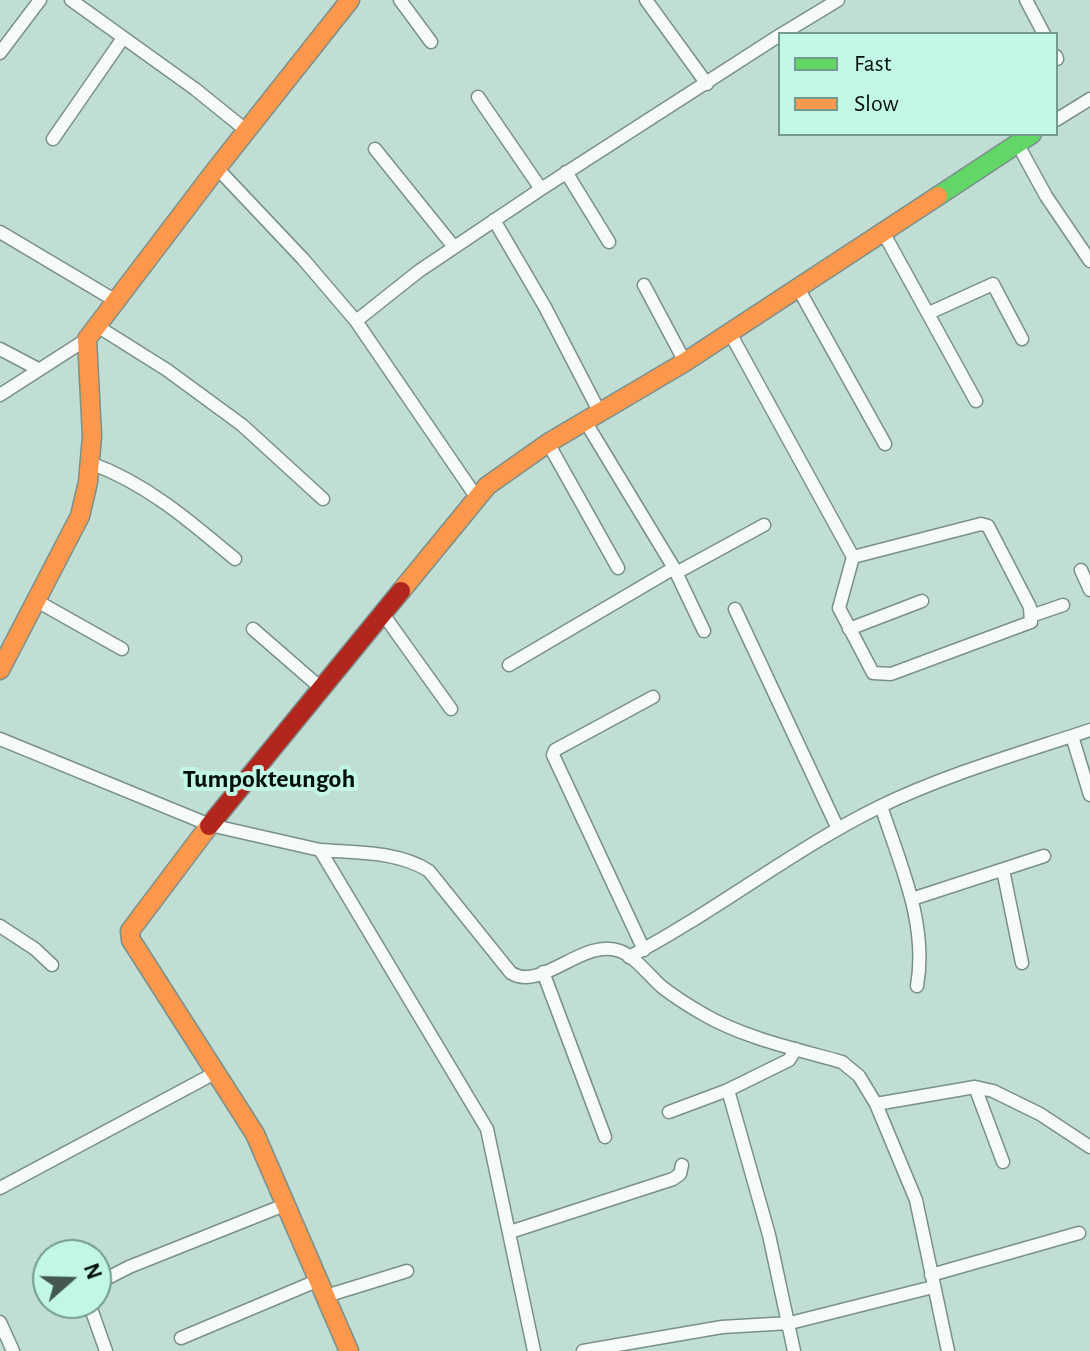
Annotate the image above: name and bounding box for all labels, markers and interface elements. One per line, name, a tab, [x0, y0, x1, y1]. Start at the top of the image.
legend	[778, 32, 1058, 136]
text: Fast	[854, 52, 891, 76]
text: Slow	[854, 92, 899, 116]
district label: Tumpokteungoh	[183, 763, 355, 795]
north arrow	[32, 1239, 112, 1319]
text: N	[80, 1261, 106, 1282]

